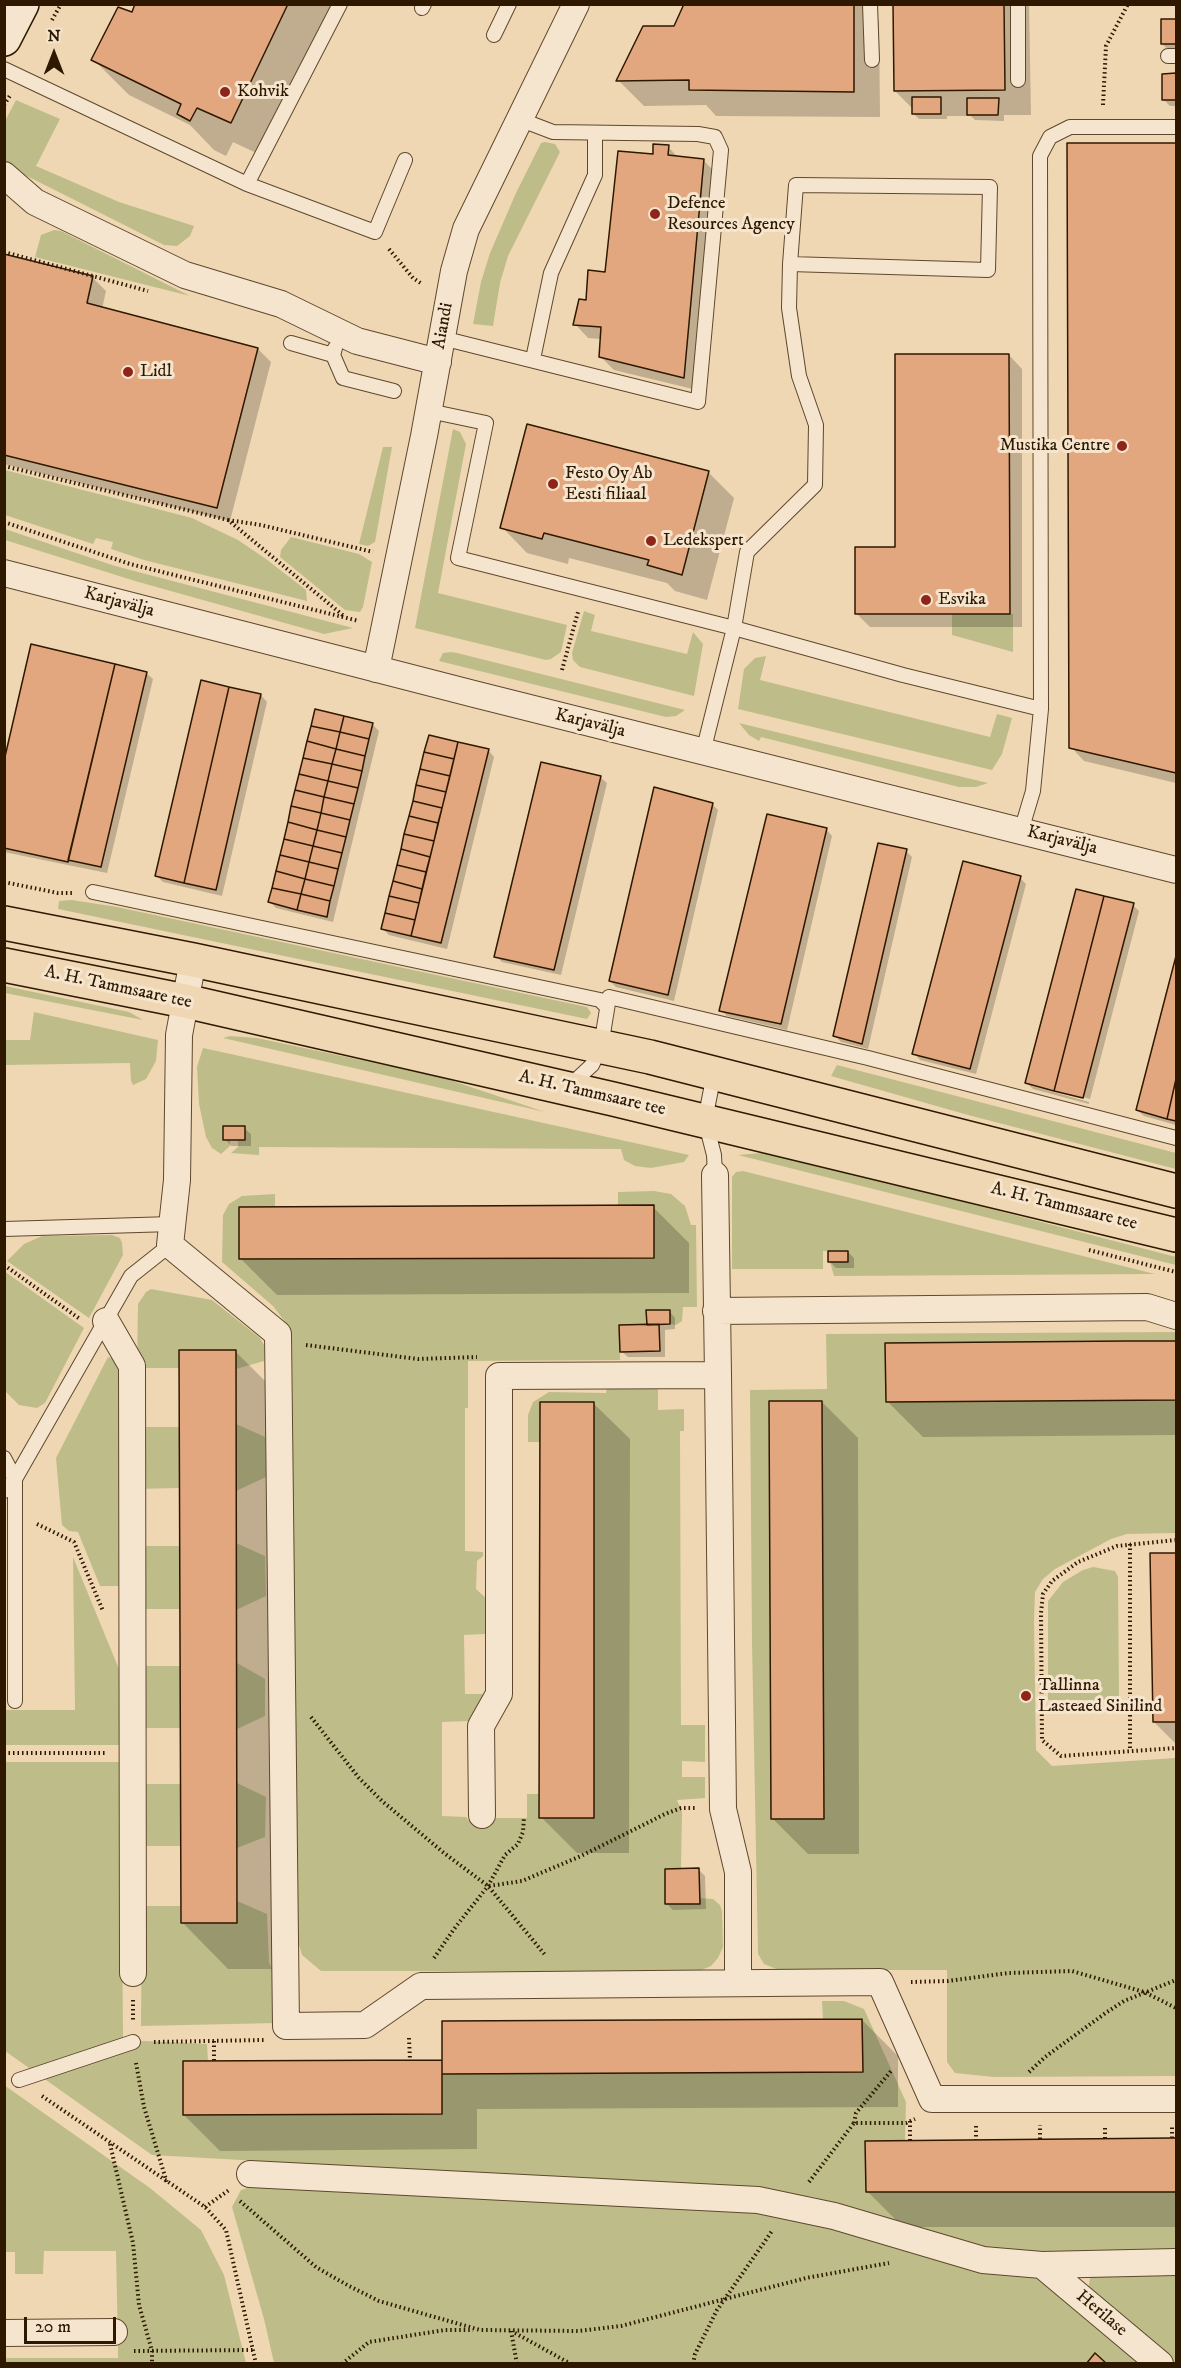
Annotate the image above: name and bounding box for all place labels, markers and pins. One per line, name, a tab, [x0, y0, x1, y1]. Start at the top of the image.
place label: Kohvik	[237, 81, 289, 103]
marker: Kohvik	[218, 85, 232, 99]
place label: Defence Resources Agency	[667, 193, 795, 236]
marker: Defence Resources Agency	[648, 207, 662, 221]
place label: Lidl	[140, 361, 172, 383]
marker: Lidl	[121, 365, 135, 379]
place label: Mustika Centre	[1000, 435, 1110, 457]
marker: Mustika Centre	[1115, 439, 1129, 453]
place label: Festo Oy Ab Eesti filiaal	[565, 463, 652, 506]
marker: Festo Oy Ab Eesti filiaal	[546, 477, 560, 491]
place label: Ledekspert	[663, 530, 744, 552]
marker: Ledekspert	[644, 534, 658, 548]
place label: Esvika	[938, 589, 986, 611]
marker: Esvika	[919, 593, 933, 607]
place label: Tallinna Lasteaed Sinilind	[1038, 1675, 1162, 1718]
marker: Tallinna Lasteaed Sinilind	[1019, 1689, 1033, 1703]

